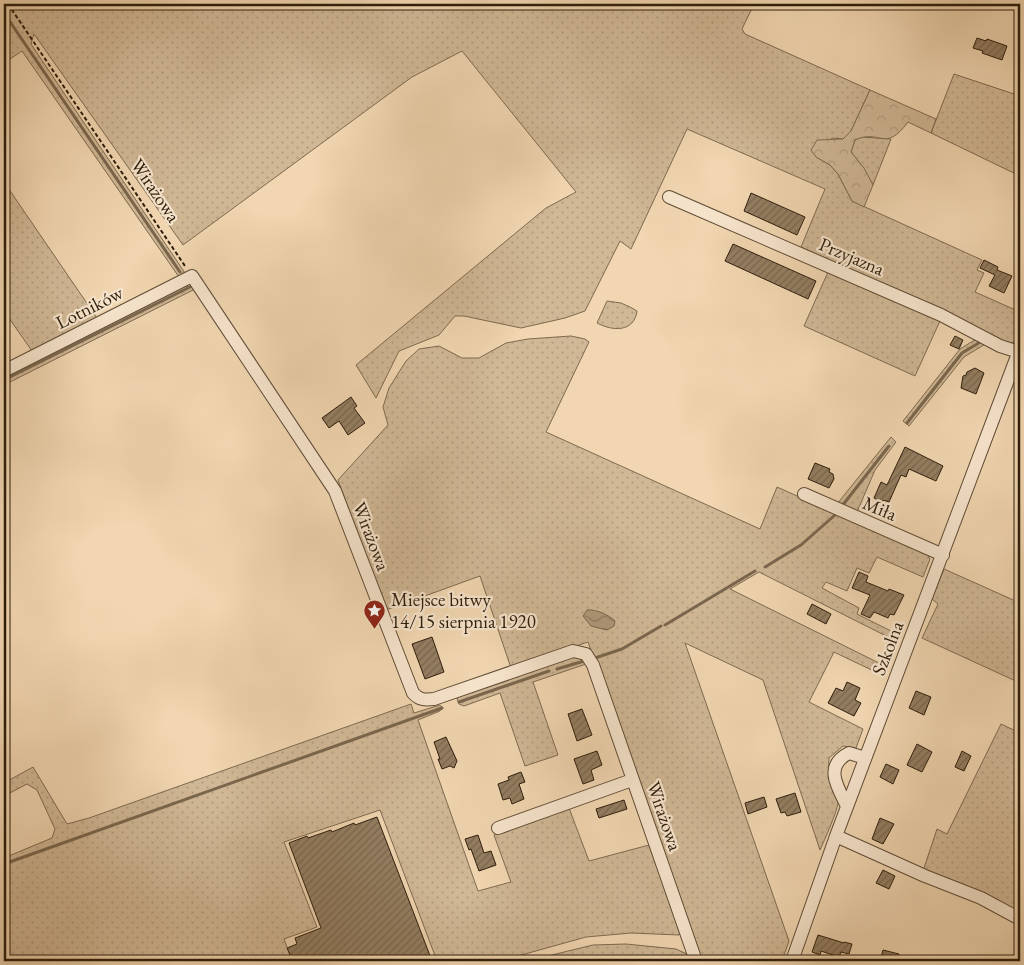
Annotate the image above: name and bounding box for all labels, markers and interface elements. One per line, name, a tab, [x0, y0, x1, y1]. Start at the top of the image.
street label: Wirażowa	[125, 154, 186, 227]
street label: Przyjazna	[815, 232, 889, 282]
street label: Lotników	[51, 279, 128, 335]
street label: Miła	[859, 490, 901, 527]
street label: Wirażowa	[347, 498, 396, 575]
place label: Miejsce bitwy 14/15 sierpnia 1920	[391, 587, 536, 634]
place icon: Miejsce bitwy 14/15 sierpnia 1920	[363, 598, 387, 629]
street label: Szkolna	[866, 617, 909, 679]
street label: Wirażowa	[641, 778, 688, 855]

